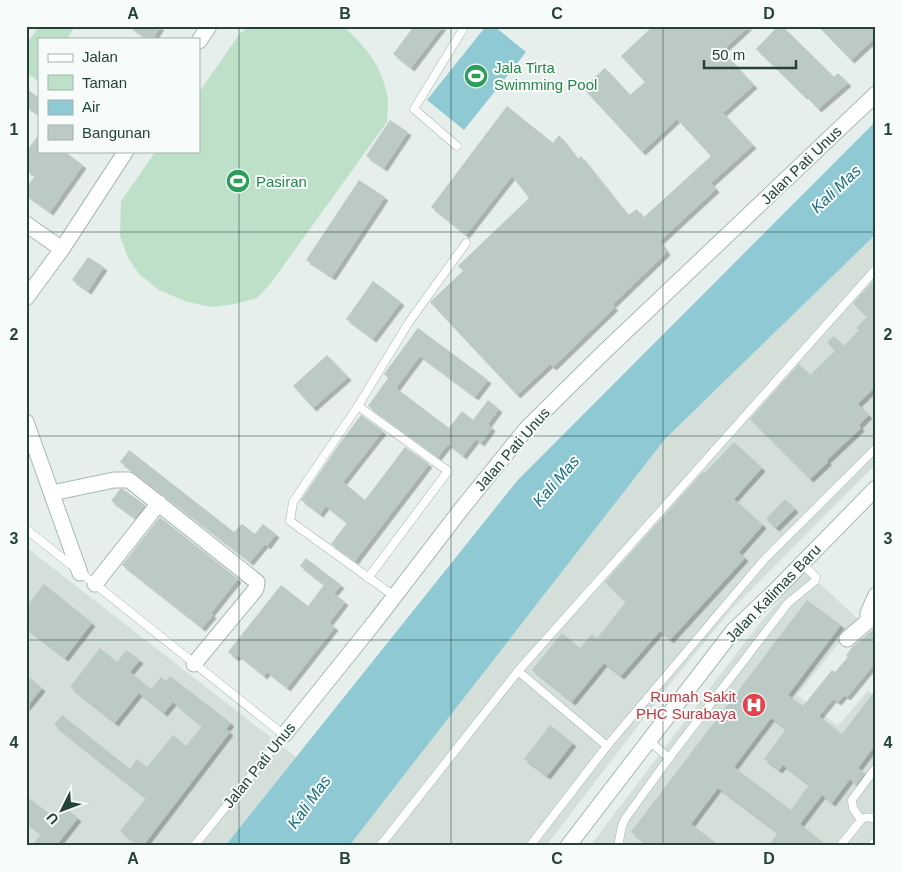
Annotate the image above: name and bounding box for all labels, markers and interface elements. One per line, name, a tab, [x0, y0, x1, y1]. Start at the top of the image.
text: A	[127, 5, 139, 22]
text: B	[339, 5, 351, 22]
text: C	[551, 5, 563, 22]
text: D	[763, 5, 775, 22]
legend	[38, 38, 200, 152]
scale bar	[704, 38, 797, 70]
text: 50 m	[712, 46, 745, 63]
text: Jalan	[82, 48, 118, 65]
place label: Jala Tirta Swimming Pool	[494, 59, 597, 93]
sports icon: Jala Tirta Swimming Pool	[463, 63, 489, 89]
text: Taman	[82, 74, 127, 91]
text: Air	[82, 98, 100, 115]
text: 1	[10, 121, 19, 138]
text: 1	[884, 121, 893, 138]
street label: Jalan Pati Unus	[757, 122, 845, 208]
text: Bangunan	[82, 124, 150, 141]
water label: Kali Mas	[808, 162, 864, 216]
sports icon: Pasiran	[225, 168, 251, 194]
place label: Pasiran	[256, 173, 307, 190]
text: 2	[10, 326, 19, 343]
text: 2	[884, 326, 893, 343]
street label: Jalan Pati Unus	[471, 404, 553, 494]
water label: Kali Mas	[529, 452, 583, 510]
text: 3	[10, 530, 19, 547]
text: 3	[884, 530, 893, 547]
street label: Jalan Kalimas Baru	[722, 541, 824, 645]
place label: Rumah Sakit PHC Surabaya	[636, 688, 737, 722]
hospital icon: Rumah Sakit PHC Surabaya	[741, 692, 767, 718]
street label: Jalan Pati Unus	[219, 719, 299, 811]
text: 4	[10, 734, 19, 751]
text: 4	[884, 734, 893, 751]
water label: Kali Mas	[284, 772, 334, 832]
north arrow	[38, 784, 88, 834]
text: U	[43, 810, 62, 828]
text: A	[127, 850, 139, 867]
text: B	[339, 850, 351, 867]
text: C	[551, 850, 563, 867]
text: D	[763, 850, 775, 867]

